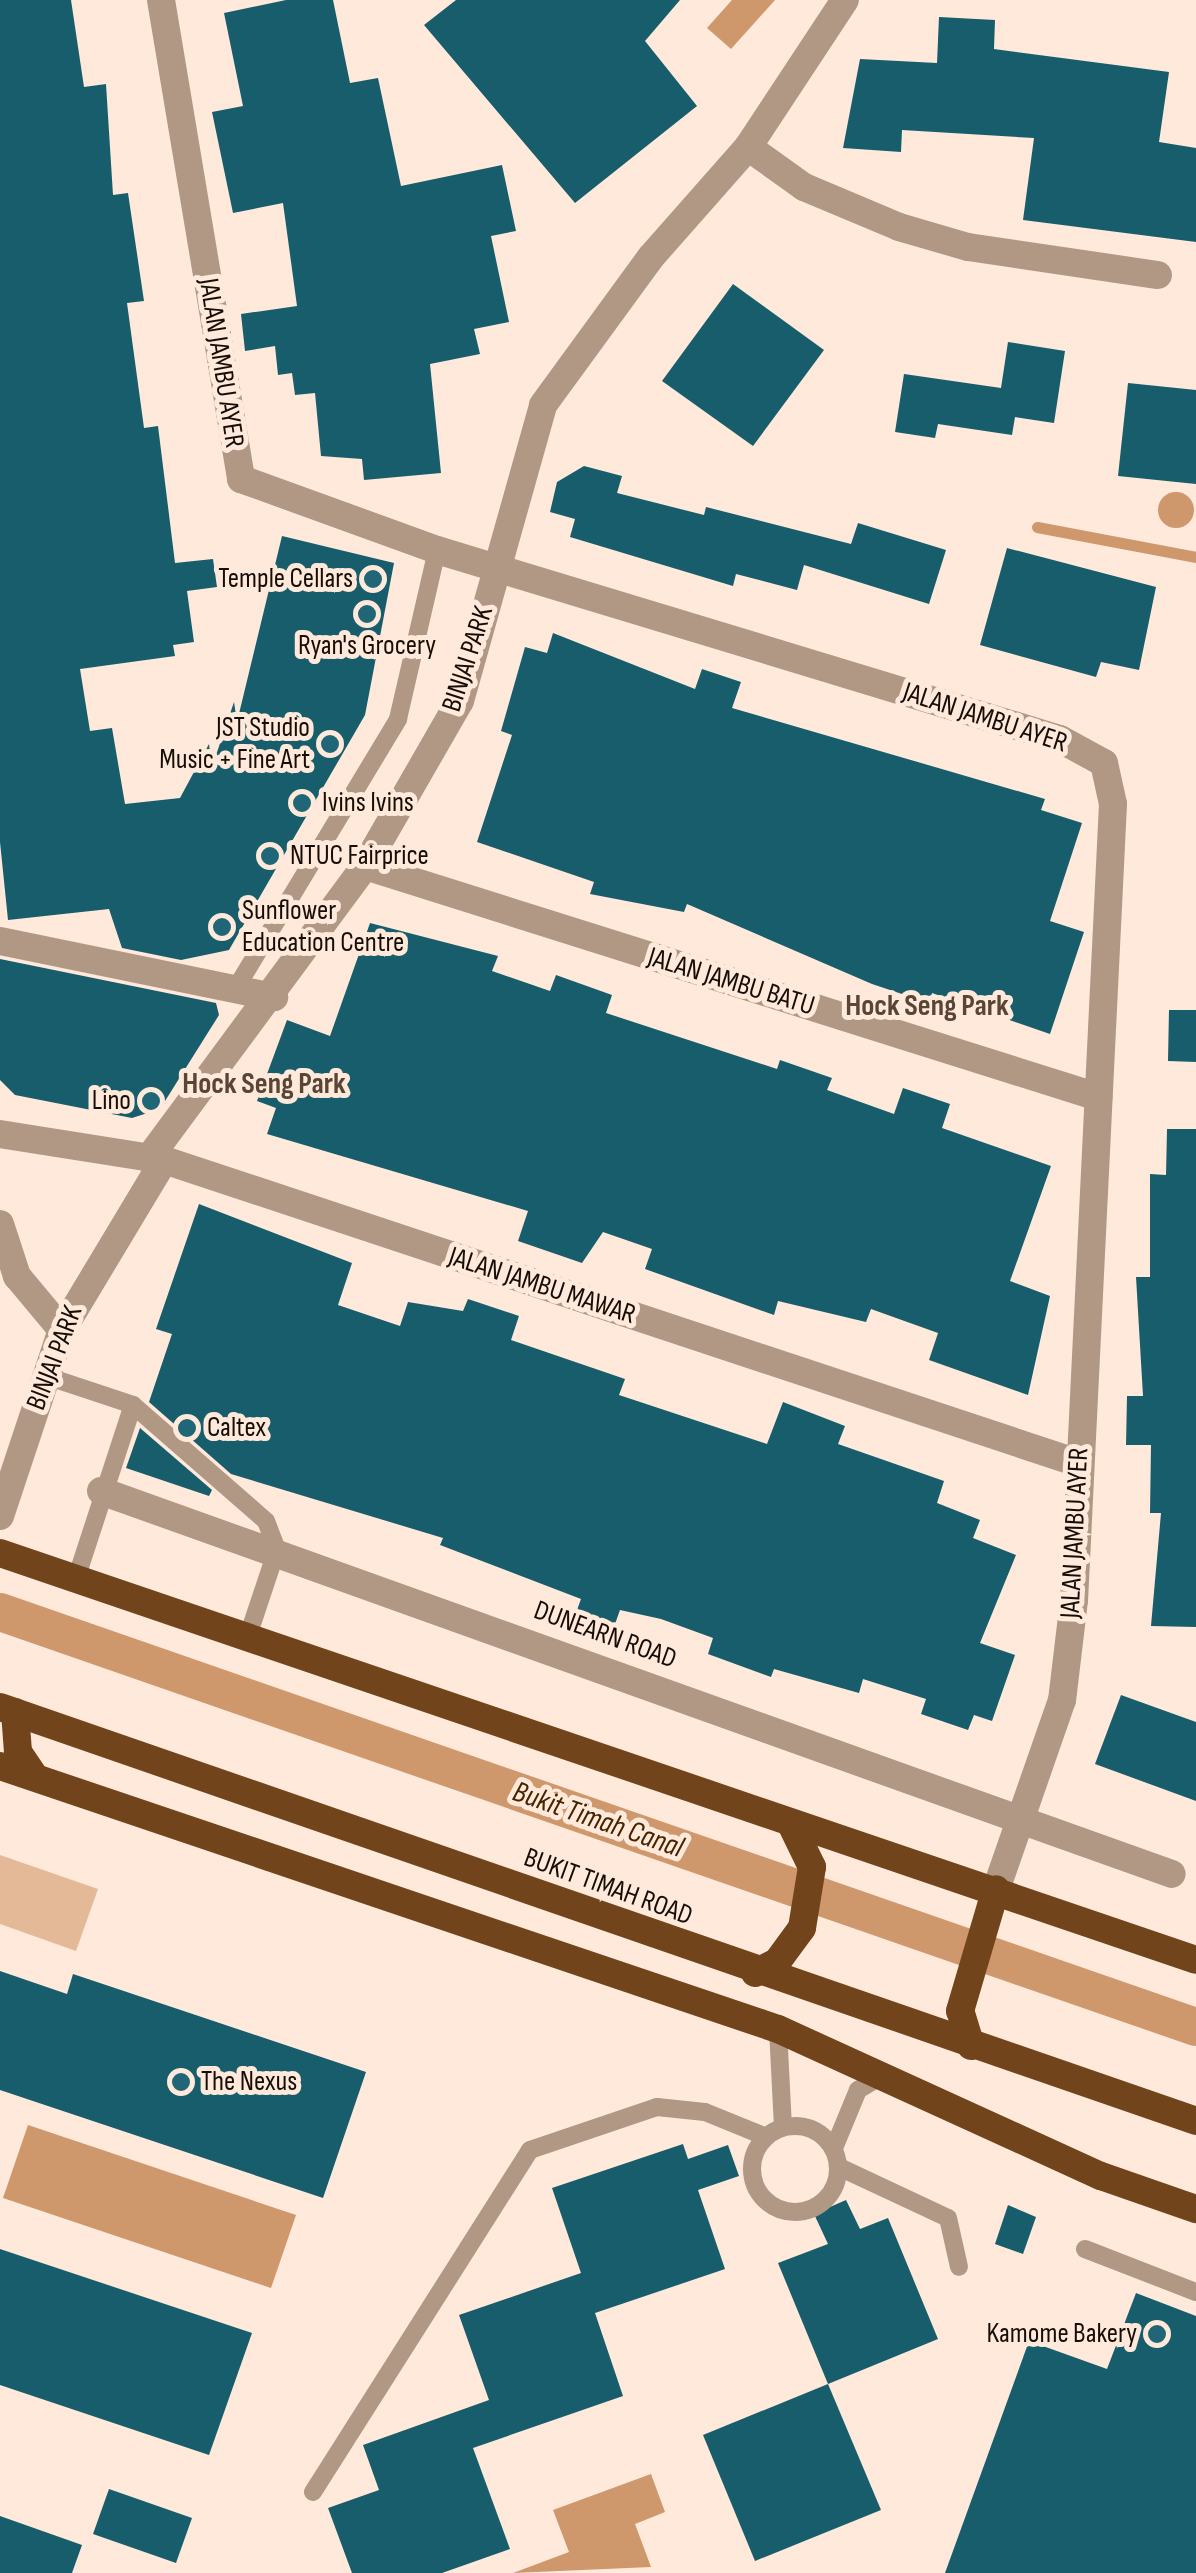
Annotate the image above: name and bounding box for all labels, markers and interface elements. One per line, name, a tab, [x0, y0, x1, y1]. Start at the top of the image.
street label: JALAN JAMBU AYER	[191, 276, 251, 450]
place label: Temple Cellars	[218, 562, 353, 596]
marker: Temple Cellars	[362, 568, 384, 590]
street label: BINJAI PARK	[435, 602, 501, 716]
marker: Ryan's Grocery	[356, 603, 378, 625]
place label: Ryan's Grocery	[298, 629, 436, 663]
street label: JALAN JAMBU AYER	[898, 676, 1072, 760]
place label: JST Studio Music + Fine Art	[159, 711, 310, 777]
marker: JST Studio Music + Fine Art	[319, 733, 341, 755]
place label: Ivins Ivins	[322, 786, 414, 820]
marker: Ivins Ivins	[291, 792, 313, 814]
place label: NTUC Fairprice	[290, 839, 429, 873]
marker: NTUC Fairprice	[259, 845, 281, 867]
place label: Sunflower Education Centre	[242, 894, 404, 960]
marker: Sunflower Education Centre	[211, 916, 233, 938]
street label: JALAN JAMBU BATU	[644, 941, 818, 1023]
district label: Hock Seng Park	[845, 988, 1009, 1024]
district label: Hock Seng Park	[182, 1066, 346, 1102]
place label: Lino	[92, 1084, 131, 1118]
marker: Lino	[140, 1090, 162, 1112]
street label: JALAN JAMBU MAWAR	[444, 1240, 640, 1332]
street label: BINJAI PARK	[20, 1301, 90, 1415]
place label: Caltex	[207, 1411, 266, 1445]
marker: Caltex	[176, 1417, 198, 1439]
street label: JALAN JAMBU AYER	[1054, 1447, 1096, 1619]
street label: DUNEARN ROAD	[529, 1594, 681, 1676]
water label: Bukit Timah Canal	[508, 1774, 688, 1866]
street label: BUKIT TIMAH ROAD	[519, 1841, 697, 1933]
place label: The Nexus	[201, 2065, 297, 2099]
marker: The Nexus	[170, 2071, 192, 2093]
place label: Kamome Bakery	[987, 2317, 1137, 2351]
marker: Kamome Bakery	[1146, 2323, 1168, 2345]

